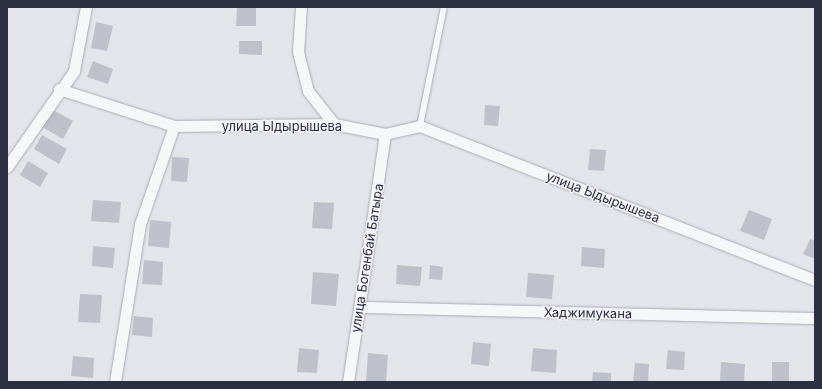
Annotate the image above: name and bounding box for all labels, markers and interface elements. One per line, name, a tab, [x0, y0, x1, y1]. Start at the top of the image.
street label: улица Ыдырышева	[222, 118, 342, 134]
street label: улица Ыдырышева	[544, 168, 662, 226]
street label: улица Богенбай Батыра	[348, 182, 386, 334]
street label: Хаджимукана	[544, 304, 632, 322]

